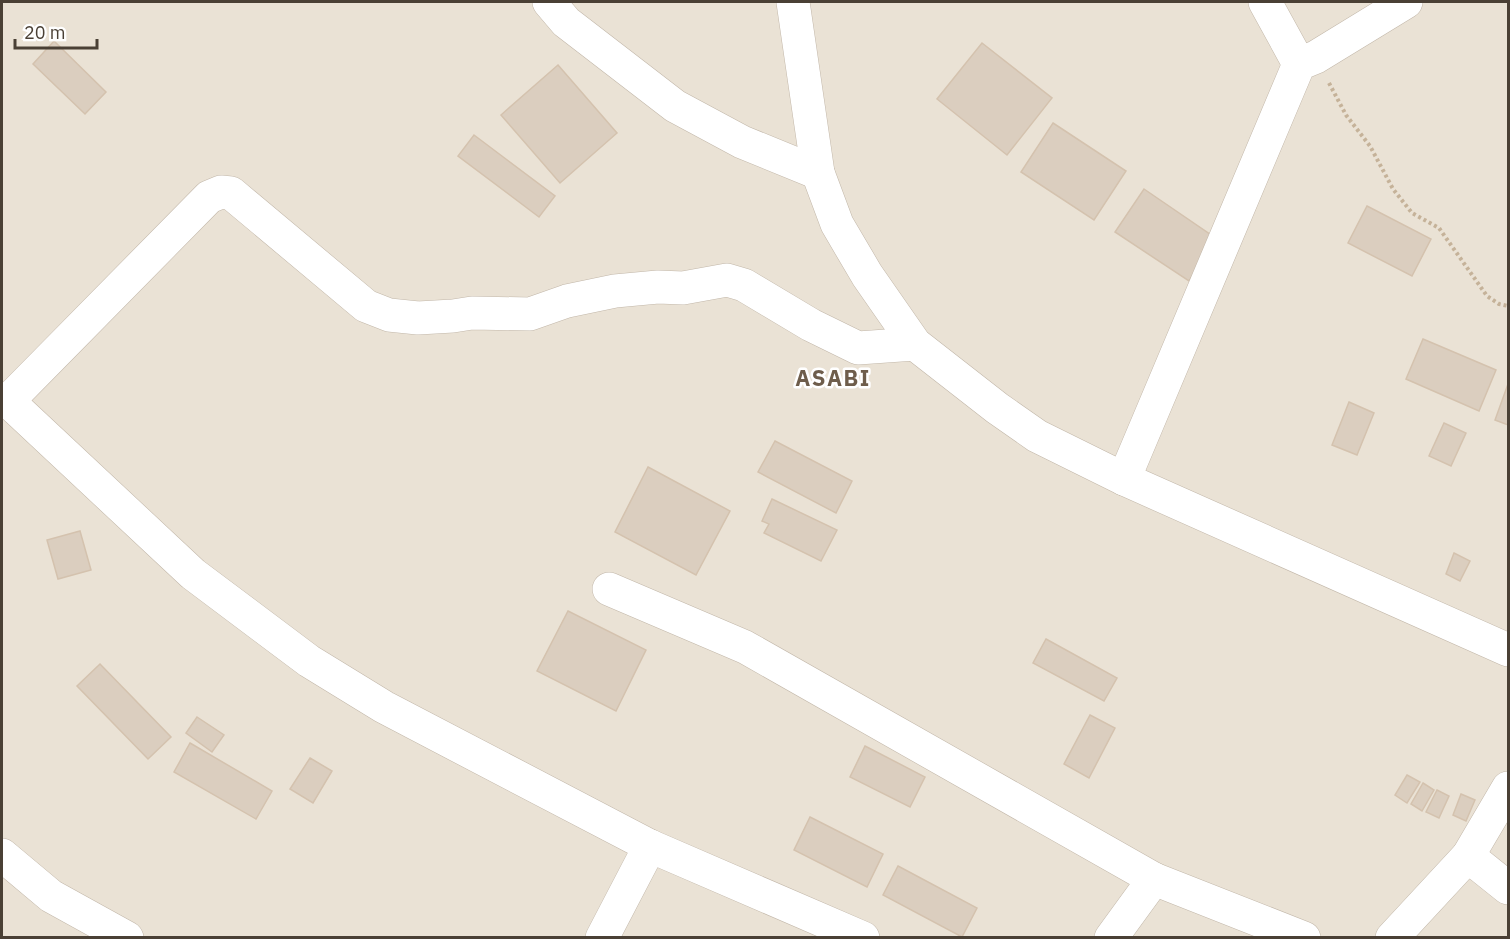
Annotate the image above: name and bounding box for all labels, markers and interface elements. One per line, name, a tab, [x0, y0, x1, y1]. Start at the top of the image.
scale bar	[15, 12, 98, 50]
text: 20 m	[24, 21, 66, 44]
district label: ASABI	[795, 363, 871, 392]

